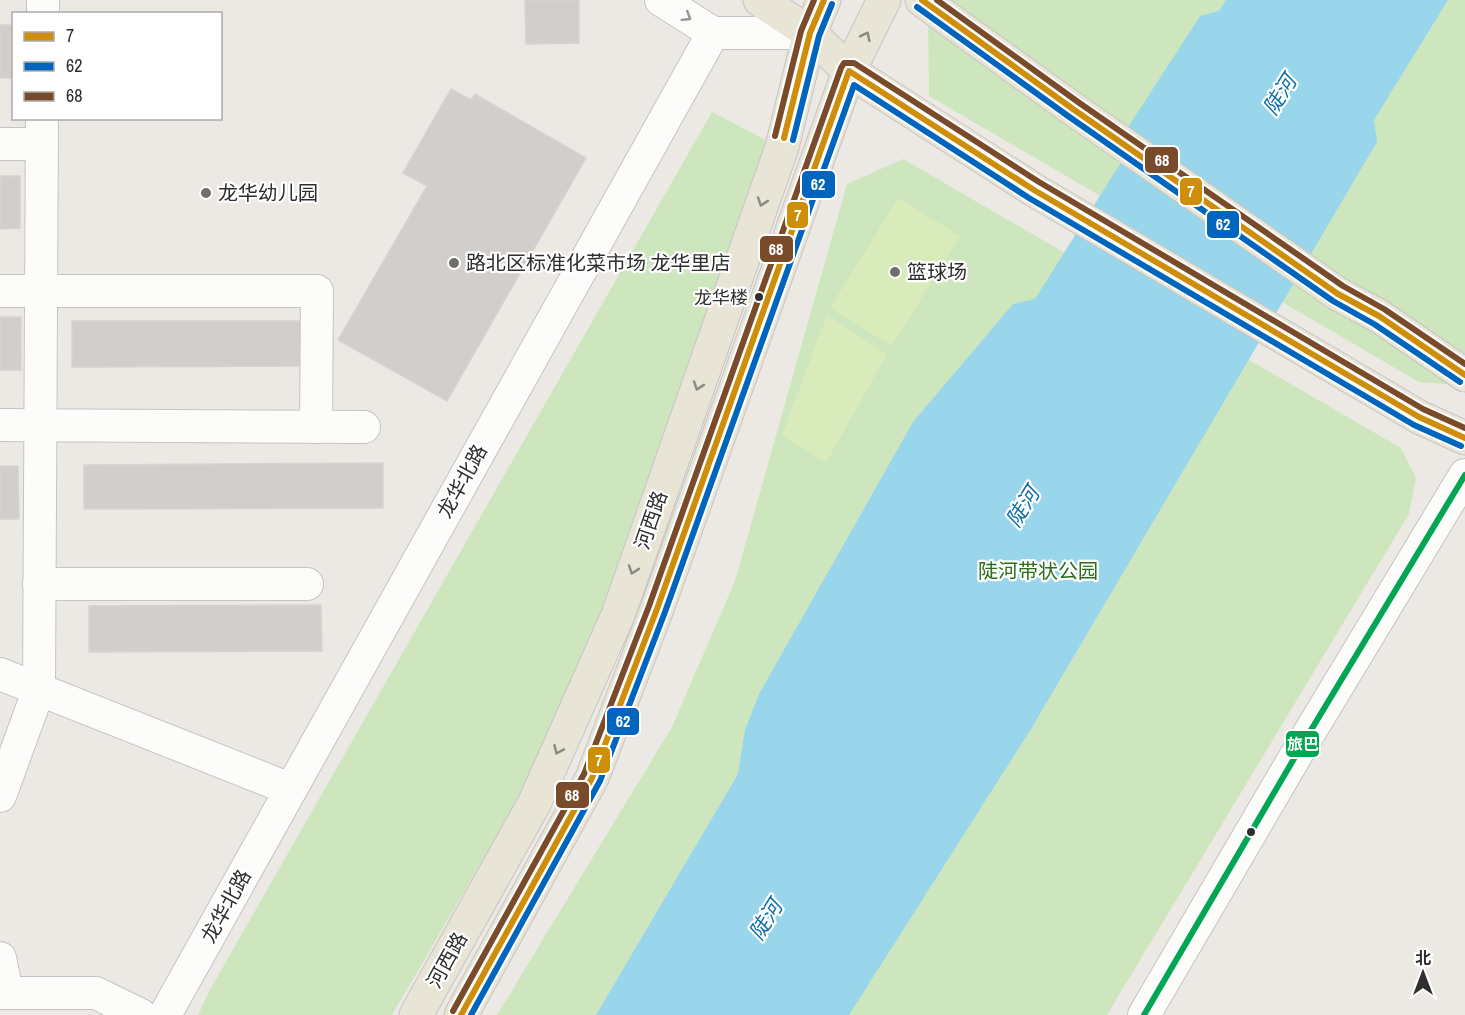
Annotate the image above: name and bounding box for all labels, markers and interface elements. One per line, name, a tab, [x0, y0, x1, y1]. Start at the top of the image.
one-way arrow	[681, 9, 691, 21]
legend	[12, 12, 222, 120]
text: 7	[66, 23, 74, 48]
one-way arrow	[859, 31, 871, 42]
text: 62	[66, 53, 82, 78]
water label: 陡河	[1256, 66, 1305, 120]
text: 68	[66, 83, 82, 108]
line badge: 68	[1144, 146, 1179, 174]
text: 68	[1155, 149, 1169, 171]
line badge: 62	[801, 170, 836, 199]
text: 62	[811, 173, 825, 195]
line badge: 7	[1179, 177, 1203, 206]
place label: 龙华幼儿园	[218, 179, 318, 206]
text: 7	[1187, 180, 1195, 202]
marker: 龙华幼儿园	[199, 186, 213, 200]
one-way arrow	[757, 197, 770, 207]
line badge: 7	[786, 201, 809, 229]
text: 7	[794, 204, 802, 226]
line badge: 62	[1206, 210, 1240, 239]
text: 62	[1216, 213, 1230, 235]
line badge: 68	[759, 235, 794, 263]
text: 68	[769, 238, 783, 260]
place label: 路北区标准化菜市场 龙华里店	[466, 249, 731, 276]
marker: 路北区标准化菜市场 龙华里店	[447, 256, 461, 270]
place label: 篮球场	[907, 258, 967, 285]
marker: 篮球场	[888, 265, 902, 279]
place label: 龙华楼	[694, 285, 748, 310]
marker: 龙华楼	[753, 291, 765, 303]
one-way arrow	[692, 381, 705, 391]
street label: 龙华北路	[430, 439, 493, 522]
water label: 陡河	[999, 478, 1048, 532]
street label: 河西路	[628, 487, 673, 553]
park label: 陡河带状公园	[978, 557, 1098, 584]
one-way arrow	[628, 565, 641, 575]
line badge: 62	[606, 707, 640, 736]
text: 62	[616, 710, 630, 732]
line badge: 旅巴	[1285, 730, 1320, 758]
text: 旅巴	[1287, 733, 1319, 755]
one-way arrow	[553, 744, 565, 755]
line badge: 7	[587, 746, 611, 774]
text: 7	[595, 749, 603, 771]
line badge: 68	[555, 781, 590, 809]
text: 68	[565, 784, 579, 806]
unlabelled marker	[1245, 826, 1257, 838]
street label: 龙华北路	[194, 864, 257, 947]
water label: 陡河	[742, 891, 791, 945]
street label: 河西路	[420, 927, 473, 993]
north arrow	[1393, 943, 1453, 1003]
text: 北	[1415, 947, 1431, 969]

